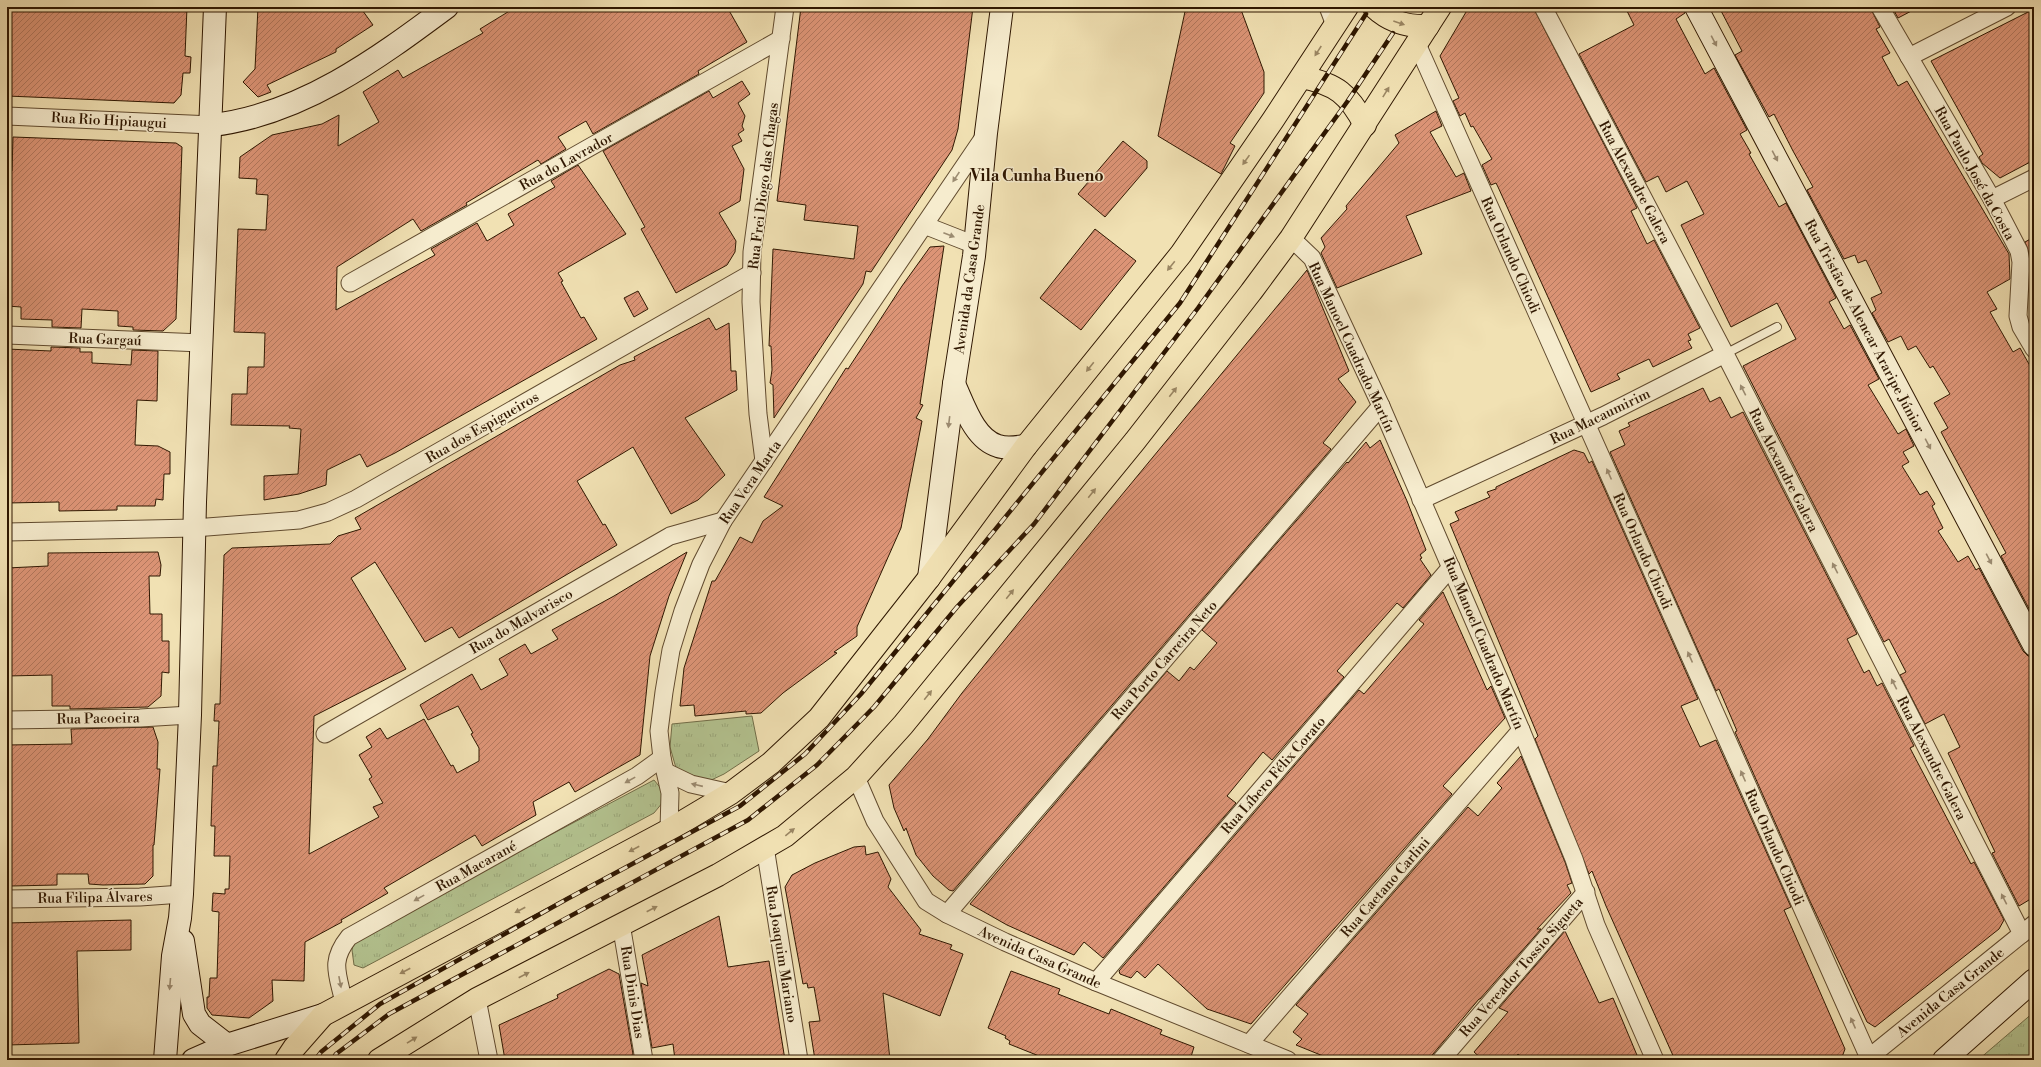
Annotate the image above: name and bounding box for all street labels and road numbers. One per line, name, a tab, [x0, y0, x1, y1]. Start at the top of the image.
street label: Rua Frei Diogo das Chagas	[745, 102, 783, 271]
street label: Rua Paulo José da Costa	[1930, 103, 2019, 244]
street label: Rua Rio Hipiaugui	[50, 109, 168, 133]
street label: Rua Alexandre Galera	[1594, 118, 1675, 248]
street label: Rua do Lavrador	[516, 129, 617, 195]
street label: Rua Orlando Chiodi	[1476, 194, 1544, 317]
street label: Avenida da Casa Grande	[950, 203, 989, 356]
street label: Rua Tristão de Alencar Araripe Júnior	[1800, 216, 1928, 437]
street label: Rua Manoel Cuadrado Martín	[1304, 259, 1399, 436]
street label: Rua Gargaú	[68, 330, 142, 350]
street label: Rua Macaumirim	[1547, 385, 1654, 449]
street label: Rua dos Espigueiros	[423, 388, 542, 468]
street label: Rua Alexandre Galera	[1744, 405, 1823, 536]
street label: Rua Vera Marta	[716, 436, 786, 528]
street label: Rua Orlando Chiodi	[1608, 490, 1676, 613]
street label: Rua Manoel Cuadrado Martín	[1439, 554, 1528, 733]
street label: Rua do Malvarisco	[467, 585, 576, 659]
street label: Rua Porto Carreira Neto	[1108, 597, 1222, 724]
street label: Rua Alexandre Galera	[1892, 693, 1971, 824]
street label: Rua Pacoeira	[56, 709, 141, 729]
street label: Rua Líbero Félix Corato	[1218, 713, 1330, 838]
street label: Rua Orlando Chiodi	[1740, 786, 1808, 909]
street label: Rua Caetano Carlini	[1337, 834, 1434, 941]
street label: Rua Macarané	[433, 837, 520, 896]
street label: Rua Joaquim Mariano	[761, 884, 801, 1024]
street label: Rua Filipa Álvares	[37, 886, 153, 908]
street label: Rua Vereador Tossio Sigueta	[1456, 893, 1588, 1041]
street label: Avenida Casa Grande	[974, 922, 1104, 993]
street label: Rua Dinis Dias	[616, 944, 648, 1040]
street label: Avenida Casa Grande	[1892, 944, 2008, 1042]

